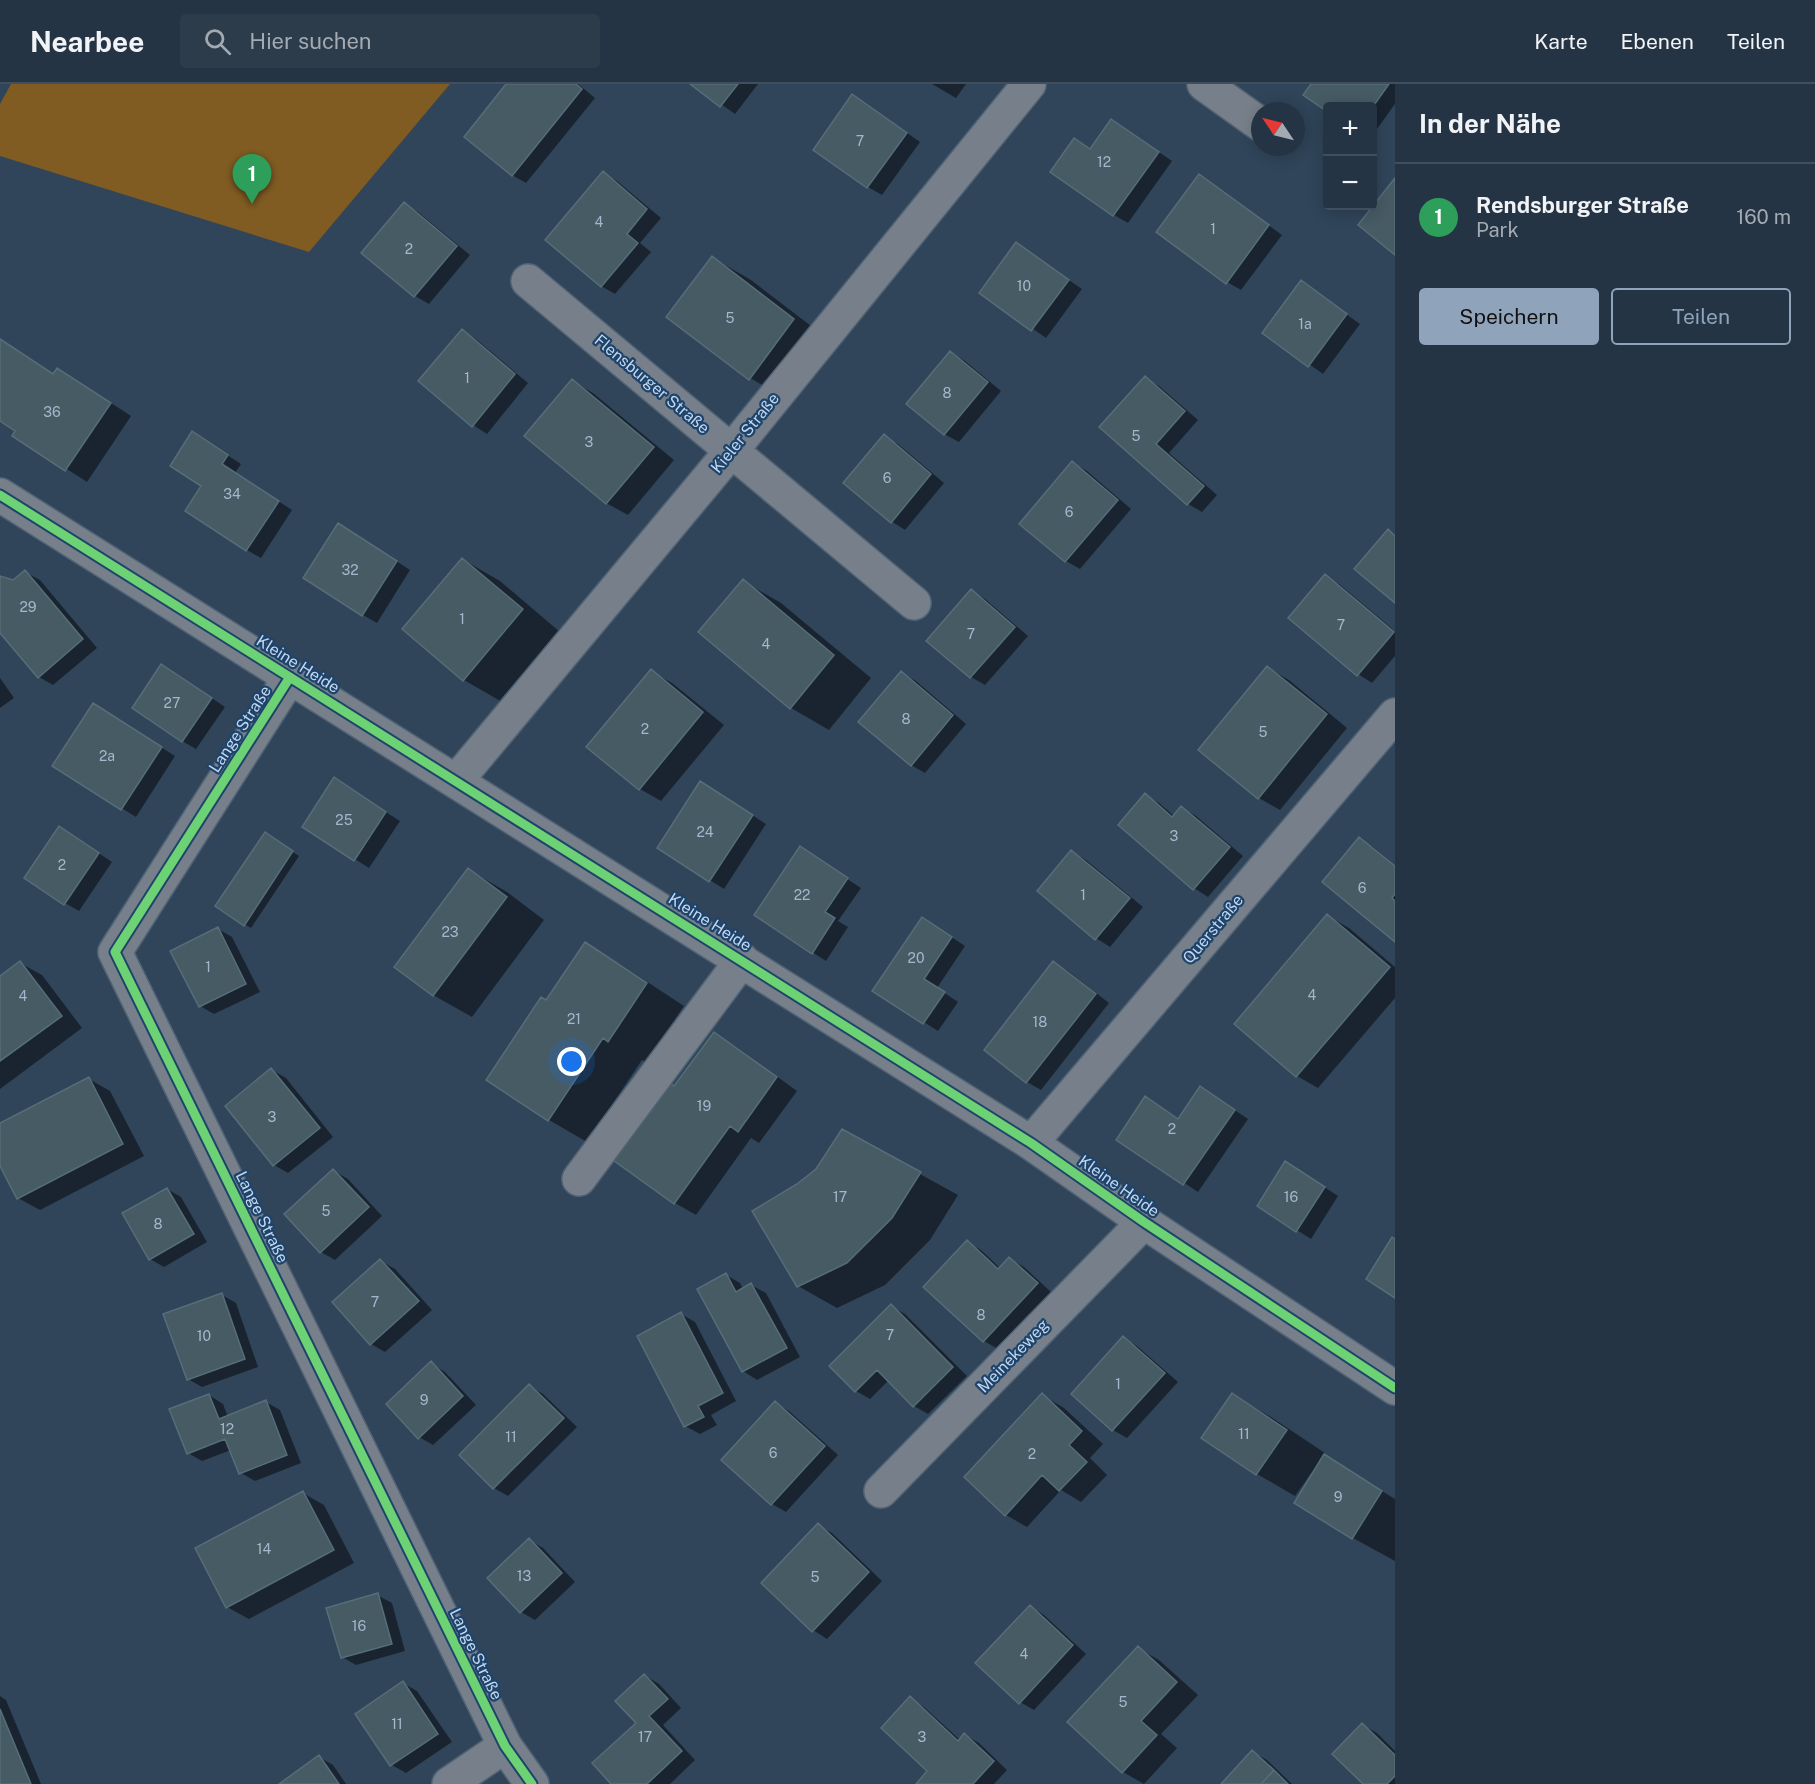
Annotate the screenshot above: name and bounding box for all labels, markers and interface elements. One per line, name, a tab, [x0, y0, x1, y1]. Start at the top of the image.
search box	[180, 14, 600, 68]
text: Nearbee	[30, 25, 144, 58]
icon: search	[201, 25, 234, 58]
text: Hier suchen	[249, 28, 372, 54]
text: Karte	[1534, 29, 1588, 54]
text: Ebenen	[1621, 29, 1694, 54]
text: Teilen	[1727, 29, 1785, 54]
north arrow	[1251, 102, 1305, 156]
map controls	[1323, 102, 1377, 210]
button: +	[1323, 102, 1377, 156]
text: In der Nähe	[1419, 108, 1561, 139]
house number: 7	[856, 133, 864, 149]
pin: 1	[232, 154, 272, 204]
house number: 12	[1097, 154, 1111, 170]
button: −	[1323, 156, 1377, 210]
text: Rendsburger Straße	[1476, 192, 1689, 218]
text: 1	[1434, 205, 1443, 229]
text: 160 m	[1736, 205, 1791, 229]
house number: 4	[595, 214, 604, 230]
text: Park	[1476, 218, 1519, 242]
house number: 1	[1210, 221, 1216, 237]
house number: 2	[405, 241, 413, 257]
house number: 10	[1017, 278, 1031, 294]
button: Speichern	[1419, 288, 1599, 345]
button: Teilen	[1611, 288, 1791, 345]
house number: 5	[726, 310, 735, 326]
house number: 1a	[1298, 316, 1312, 332]
street label: Flensburger Straße	[591, 330, 713, 438]
house number: 1	[464, 370, 470, 386]
house number: 8	[942, 385, 952, 401]
street label: Kieler Straße	[707, 389, 783, 477]
house number: 36	[43, 404, 61, 420]
house number: 5	[1132, 428, 1141, 444]
house number: 3	[585, 434, 594, 450]
house number: 6	[883, 470, 892, 486]
house number: 34	[223, 486, 241, 502]
house number: 6	[1065, 504, 1074, 520]
house number: 32	[341, 562, 359, 578]
house number: 29	[19, 599, 37, 615]
house number: 1	[459, 611, 465, 627]
house number: 7	[1337, 617, 1345, 633]
house number: 7	[967, 626, 975, 642]
street label: Kleine Heide	[253, 631, 343, 697]
house number: 4	[762, 636, 771, 652]
street label: Lange Straße	[205, 682, 275, 776]
house number: 27	[164, 695, 180, 711]
house number: 8	[901, 711, 911, 727]
house number: 2	[641, 721, 649, 737]
house number: 5	[1259, 724, 1268, 740]
house number: 2a	[99, 748, 115, 764]
house number: 25	[335, 812, 353, 828]
house number: 24	[696, 824, 714, 840]
house number: 3	[1170, 828, 1179, 844]
house number: 2	[58, 857, 66, 873]
house number: 6	[1358, 880, 1367, 896]
house number: 22	[794, 887, 810, 903]
house number: 1	[1080, 887, 1086, 903]
street label: Kleine Heide	[665, 889, 755, 955]
street label: Querstraße	[1179, 891, 1247, 967]
house number: 23	[441, 924, 459, 940]
house number: 20	[908, 950, 924, 966]
house number: 1	[205, 959, 211, 975]
house number: 4	[1308, 987, 1317, 1003]
house number: 4	[19, 988, 28, 1004]
house number: 21	[567, 1011, 581, 1027]
house number: 18	[1033, 1014, 1047, 1030]
your location	[557, 1047, 586, 1076]
house number: 19	[697, 1098, 711, 1114]
house number: 3	[268, 1109, 277, 1125]
house number: 2	[1168, 1121, 1176, 1137]
street label: Kleine Heide	[1075, 1151, 1163, 1221]
street label: Lange Straße	[232, 1168, 292, 1266]
house number: 17	[833, 1189, 847, 1205]
house number: 16	[1284, 1189, 1298, 1205]
house number: 5	[322, 1203, 331, 1219]
house number: 8	[153, 1216, 163, 1232]
house number: 7	[371, 1294, 379, 1310]
house number: 8	[976, 1307, 986, 1323]
street label: Meinekeweg	[973, 1315, 1053, 1397]
house number: 7	[886, 1327, 894, 1343]
house number: 10	[197, 1328, 211, 1344]
house number: 1	[1115, 1376, 1121, 1392]
house number: 9	[420, 1392, 429, 1408]
house number: 12	[220, 1421, 234, 1437]
house number: 11	[1238, 1426, 1250, 1442]
house number: 11	[505, 1429, 517, 1445]
house number: 6	[769, 1445, 778, 1461]
house number: 2	[1028, 1446, 1036, 1462]
house number: 9	[1334, 1489, 1343, 1505]
house number: 14	[257, 1541, 271, 1557]
house number: 13	[517, 1568, 531, 1584]
house number: 5	[811, 1569, 820, 1585]
street label: Lange Straße	[446, 1605, 506, 1703]
house number: 16	[352, 1618, 366, 1634]
house number: 4	[1020, 1646, 1029, 1662]
house number: 5	[1119, 1694, 1128, 1710]
house number: 11	[391, 1716, 403, 1732]
house number: 17	[638, 1729, 652, 1745]
house number: 3	[918, 1729, 927, 1745]

